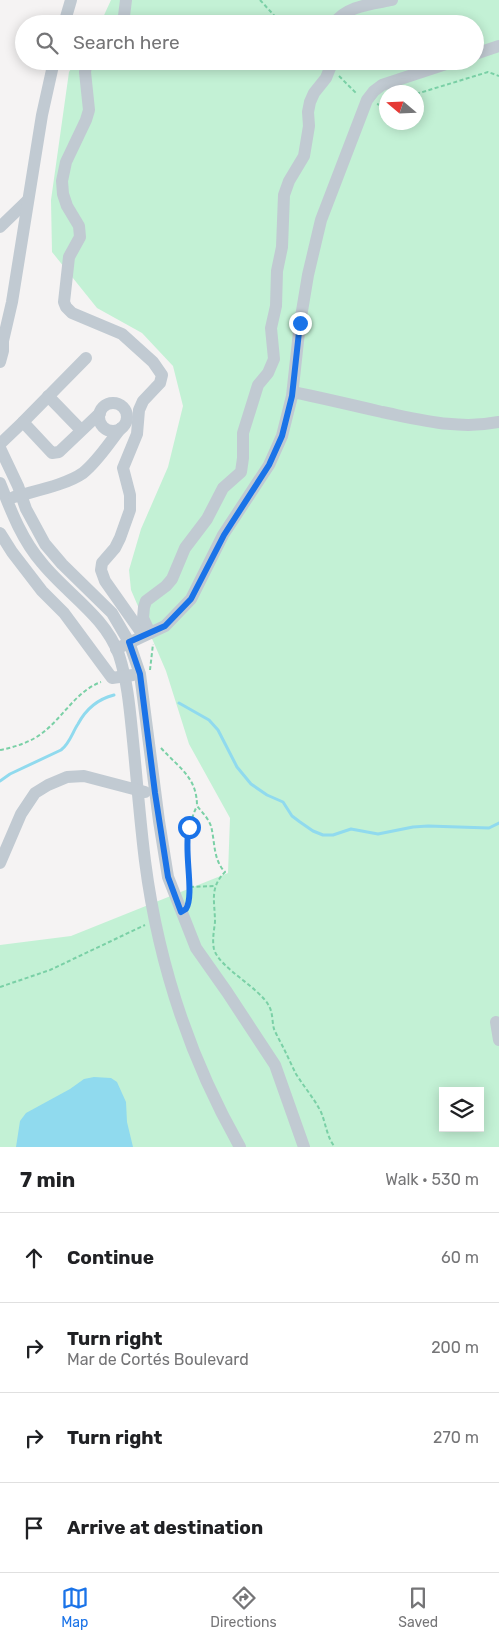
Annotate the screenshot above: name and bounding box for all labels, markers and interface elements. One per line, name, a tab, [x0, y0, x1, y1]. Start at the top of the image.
search box	[15, 15, 484, 70]
icon: search	[33, 29, 61, 57]
text: Search here	[73, 31, 180, 54]
north arrow	[379, 85, 424, 130]
route end	[289, 312, 312, 335]
route start	[178, 816, 201, 839]
map controls	[439, 1087, 484, 1132]
button: layers	[439, 1087, 484, 1132]
text: 7 min	[20, 1167, 75, 1192]
text: Walk · 530 m	[385, 1170, 479, 1189]
icon: ahead	[20, 1244, 48, 1272]
text: Continue	[67, 1246, 154, 1269]
text: 60 m	[441, 1248, 479, 1267]
text: Turn right	[67, 1327, 162, 1350]
icon: right	[20, 1334, 48, 1362]
text: 200 m	[431, 1338, 479, 1357]
text: Mar de Cortés Boulevard	[67, 1350, 249, 1369]
icon: right	[20, 1424, 48, 1452]
text: Turn right	[67, 1426, 162, 1449]
text: 270 m	[433, 1428, 479, 1447]
icon: arrive	[20, 1514, 48, 1542]
text: Arrive at destination	[67, 1516, 263, 1539]
tab: Map	[61, 1584, 89, 1631]
tab: Directions	[210, 1584, 277, 1631]
tab: Saved	[398, 1584, 438, 1631]

